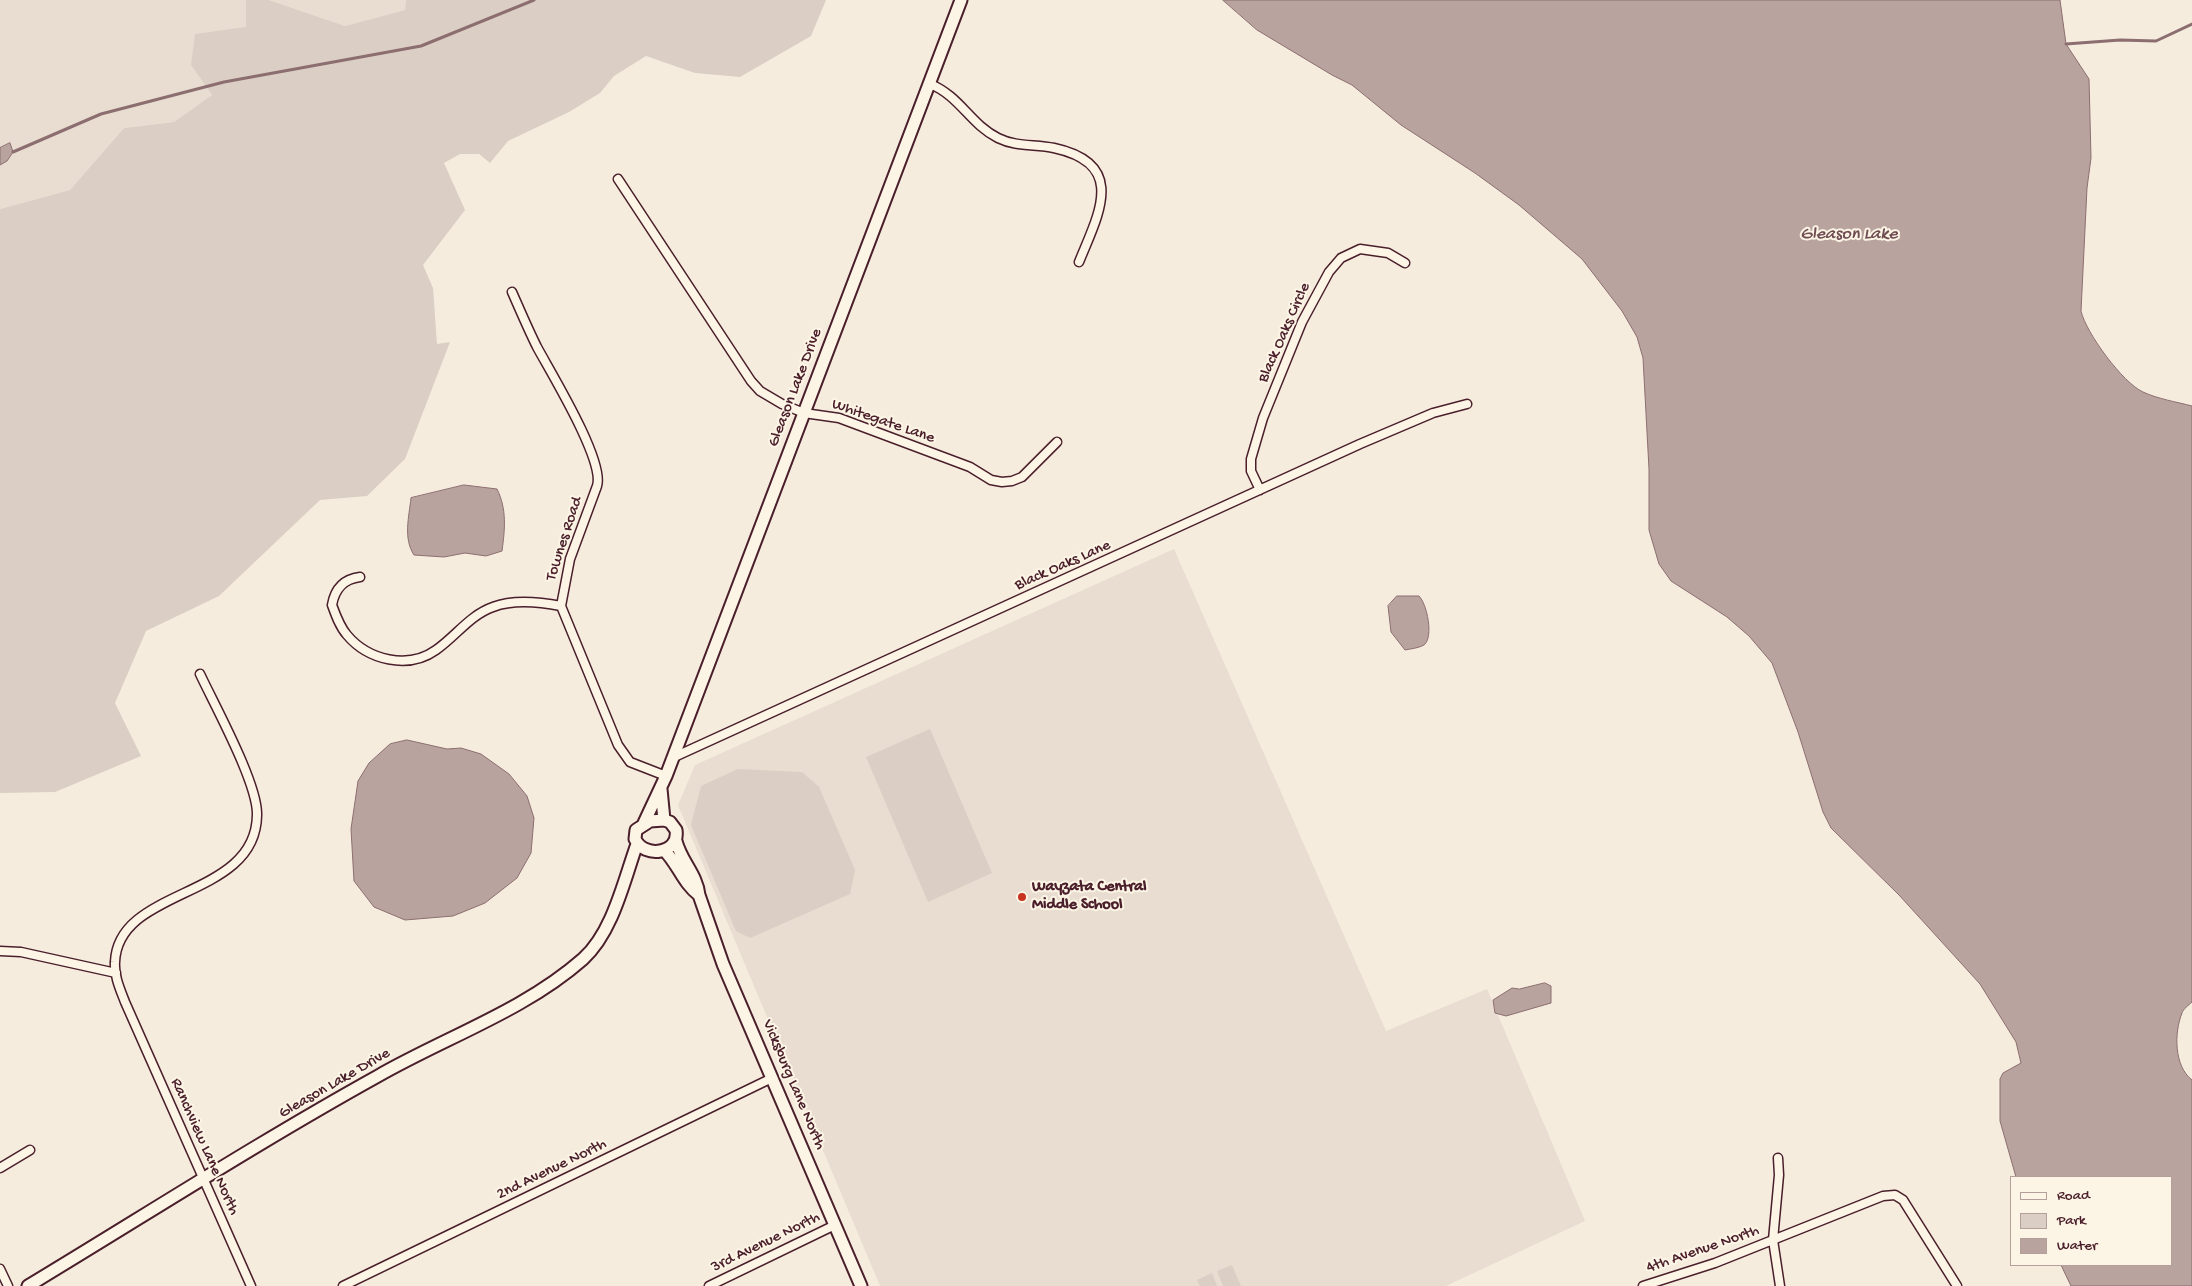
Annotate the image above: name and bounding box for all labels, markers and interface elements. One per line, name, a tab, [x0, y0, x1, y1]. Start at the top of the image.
water label: Gleason Lake	[1800, 224, 1898, 246]
street label: Black Oaks Circle	[1254, 280, 1316, 386]
street label: Gleason Lake Drive	[765, 326, 827, 450]
street label: Whitegate Lane	[829, 395, 937, 449]
street label: Townes Road	[542, 494, 588, 584]
street label: Black Oaks Lane	[1012, 536, 1114, 596]
place label: Wayzata Central Middle School	[1032, 878, 1147, 916]
marker: Wayzata Central Middle School	[1016, 891, 1028, 903]
street label: Vicksburg Lane North	[757, 1017, 829, 1153]
street label: Gleason Lake Drive	[276, 1044, 394, 1124]
street label: Ranchview Lane North	[165, 1076, 243, 1218]
street label: 2nd Avenue North	[494, 1135, 610, 1205]
legend	[2010, 1176, 2172, 1266]
text: Road	[2057, 1187, 2090, 1205]
street label: 3rd Avenue North	[709, 1208, 823, 1278]
text: Park	[2057, 1212, 2086, 1230]
street label: 4th Avenue North	[1644, 1222, 1762, 1278]
text: Water	[2057, 1237, 2097, 1255]

